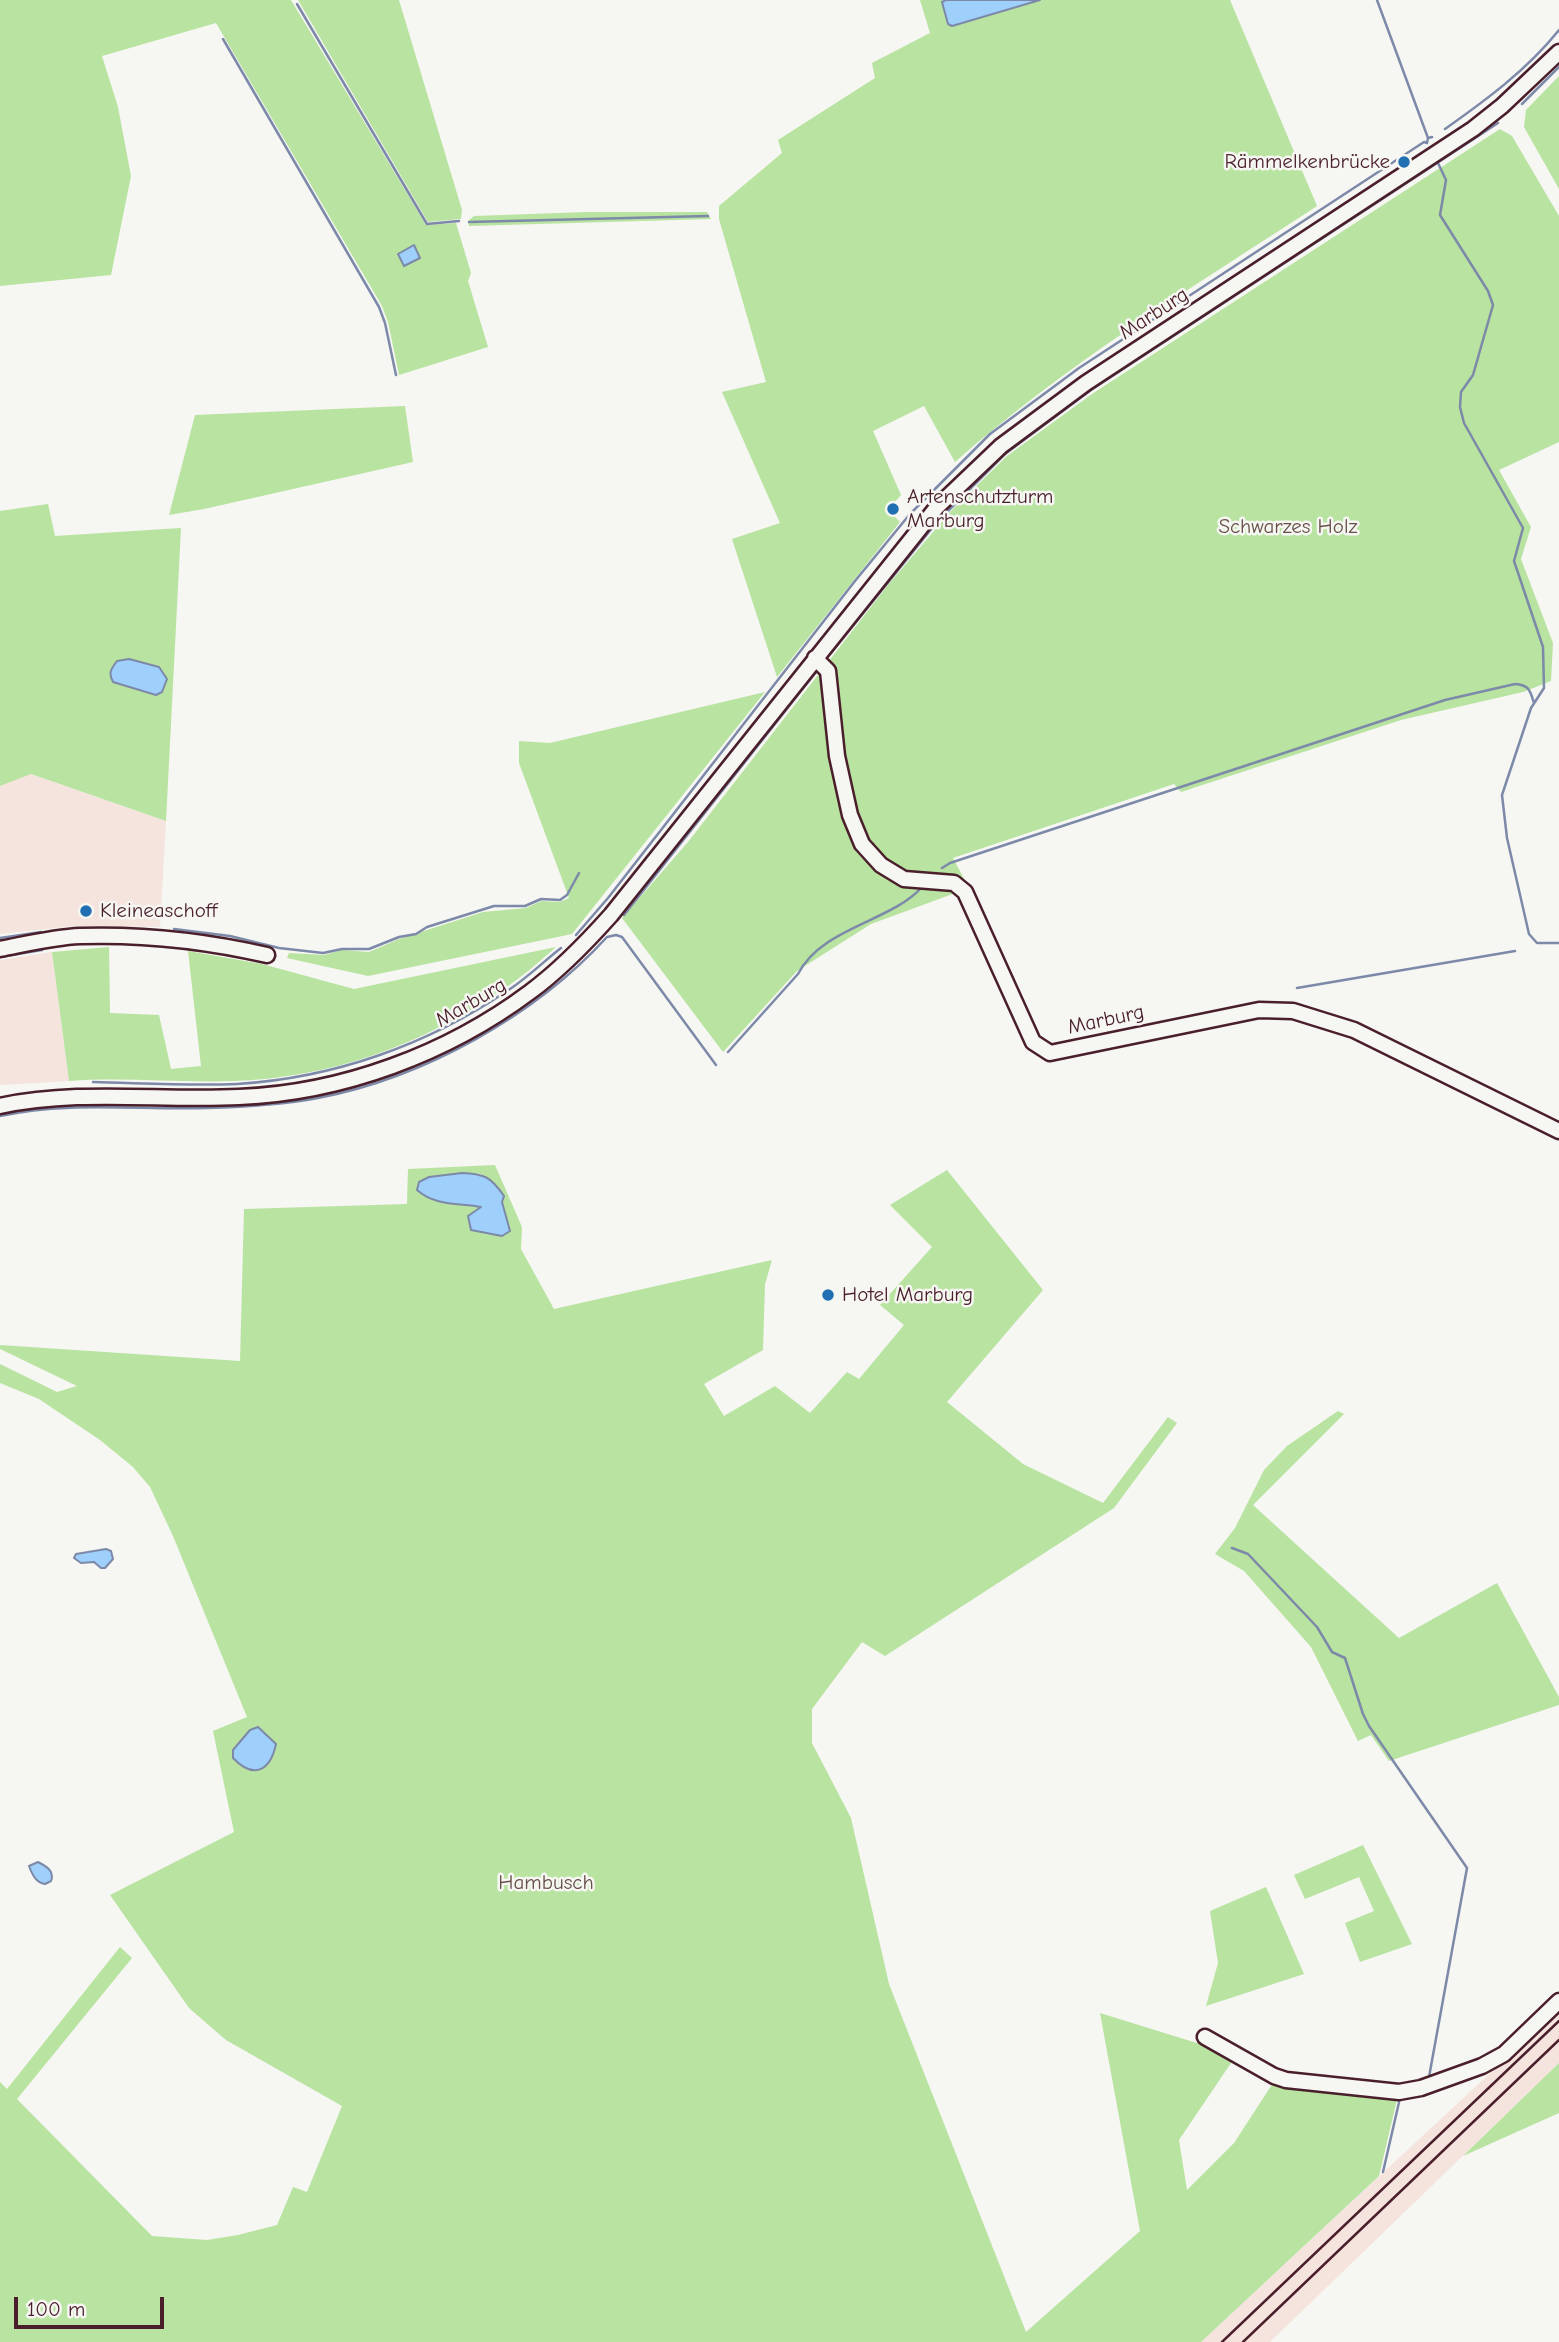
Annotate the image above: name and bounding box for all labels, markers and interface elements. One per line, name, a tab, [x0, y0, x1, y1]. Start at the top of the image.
place label: Rämmelkenbrücke	[1225, 149, 1390, 175]
marker: Rämmelkenbrücke	[1396, 154, 1412, 170]
street label: Marburg	[1115, 282, 1193, 346]
place label: Artenschutzturm Marburg	[907, 484, 1053, 534]
marker: Artenschutzturm Marburg	[885, 501, 901, 517]
park label: Schwarzes Holz	[1218, 514, 1358, 540]
place label: Kleineaschoff	[100, 898, 217, 924]
marker: Kleineaschoff	[78, 903, 94, 919]
street label: Marburg	[431, 973, 511, 1033]
street label: Marburg	[1065, 1000, 1147, 1040]
place label: Hotel Marburg	[842, 1282, 973, 1308]
marker: Hotel Marburg	[820, 1287, 836, 1303]
park label: Hambusch	[498, 1870, 594, 1896]
scale bar	[18, 2282, 168, 2326]
text: 100 m	[27, 2297, 85, 2321]

